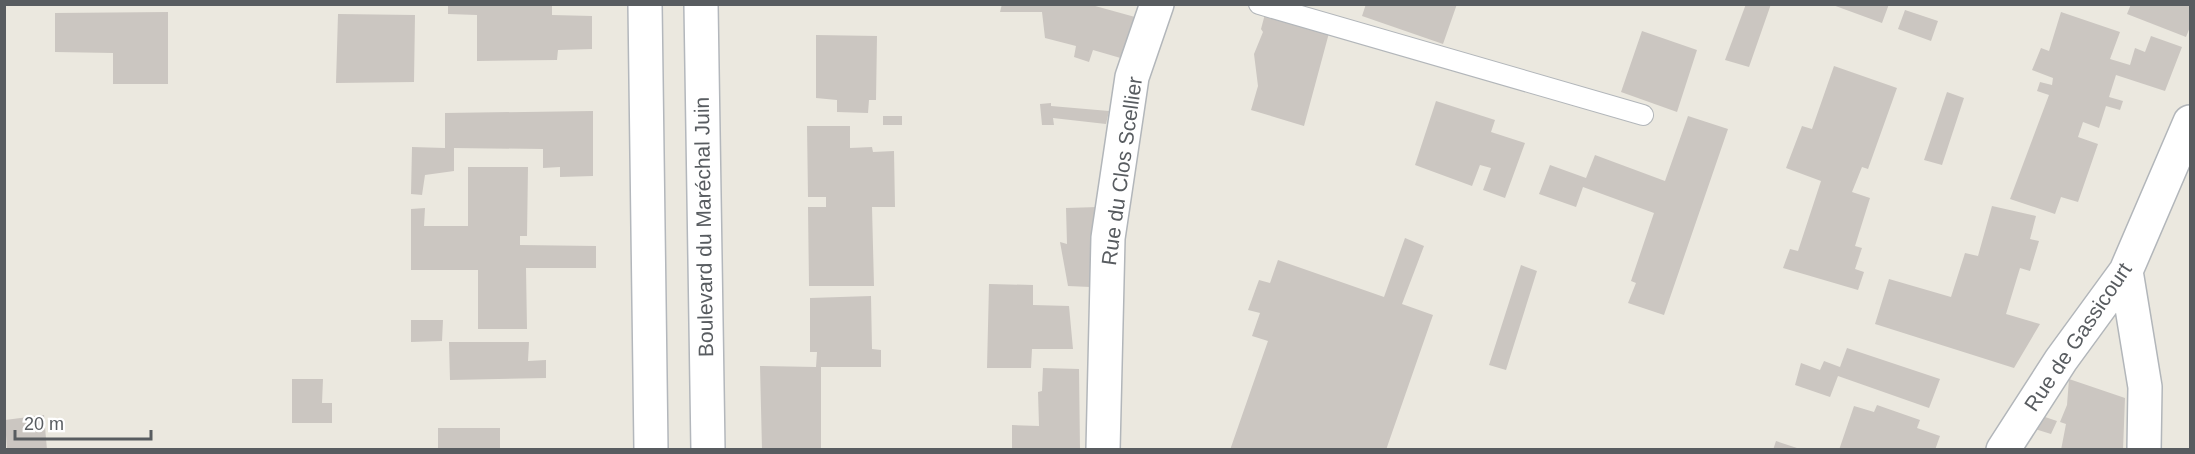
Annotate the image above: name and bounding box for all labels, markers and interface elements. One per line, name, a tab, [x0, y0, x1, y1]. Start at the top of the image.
street label: Rue du Clos Scellier	[1097, 75, 1146, 267]
street label: Boulevard du Maréchal Juin	[690, 97, 717, 357]
street label: Rue de Gassicourt	[2019, 258, 2136, 415]
scale bar	[15, 403, 152, 441]
text: 20 m	[24, 414, 64, 434]

